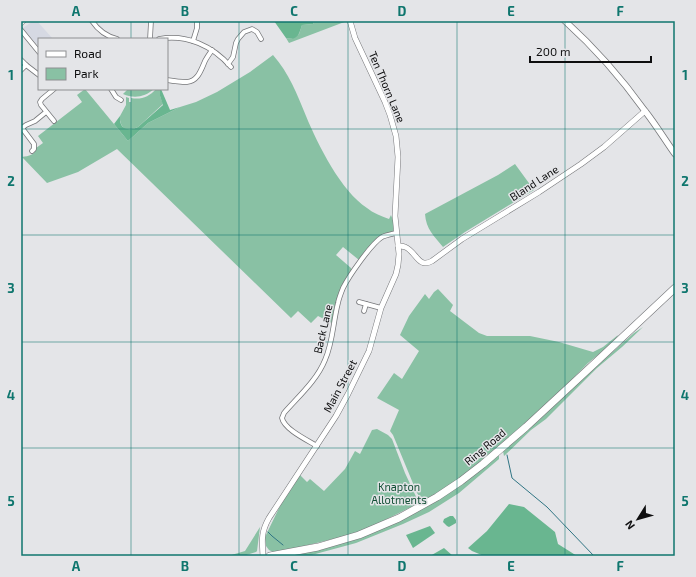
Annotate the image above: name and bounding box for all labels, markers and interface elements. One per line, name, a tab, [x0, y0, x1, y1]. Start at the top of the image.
text: A	[72, 3, 81, 19]
text: B	[181, 3, 189, 19]
text: C	[290, 3, 298, 19]
text: D	[398, 3, 407, 19]
text: E	[507, 3, 515, 19]
text: F	[616, 3, 624, 19]
legend	[38, 38, 168, 90]
scale bar	[530, 38, 651, 64]
text: 200 m	[536, 44, 570, 58]
text: Road	[74, 46, 102, 60]
street label: Ten Thorn Lane	[367, 49, 408, 124]
text: Park	[74, 66, 99, 80]
text: 1	[8, 67, 14, 83]
text: 1	[682, 67, 688, 83]
street label: Bland Lane	[507, 162, 561, 203]
text: 2	[7, 173, 15, 189]
text: 2	[681, 173, 689, 189]
text: 3	[7, 280, 15, 296]
text: 3	[681, 280, 689, 296]
street label: Back Lane	[311, 303, 335, 355]
street label: Main Street	[320, 357, 359, 414]
text: 4	[7, 387, 15, 403]
text: 4	[681, 387, 689, 403]
street label: Ring Road	[461, 426, 508, 468]
park label: Knapton Allotments	[371, 480, 427, 506]
text: 5	[7, 493, 15, 509]
text: 5	[681, 493, 689, 509]
north arrow	[618, 499, 658, 539]
text: N	[622, 518, 637, 532]
text: A	[72, 558, 81, 574]
text: B	[181, 558, 189, 574]
text: C	[290, 558, 298, 574]
text: D	[398, 558, 407, 574]
text: E	[507, 558, 515, 574]
text: F	[616, 558, 624, 574]

